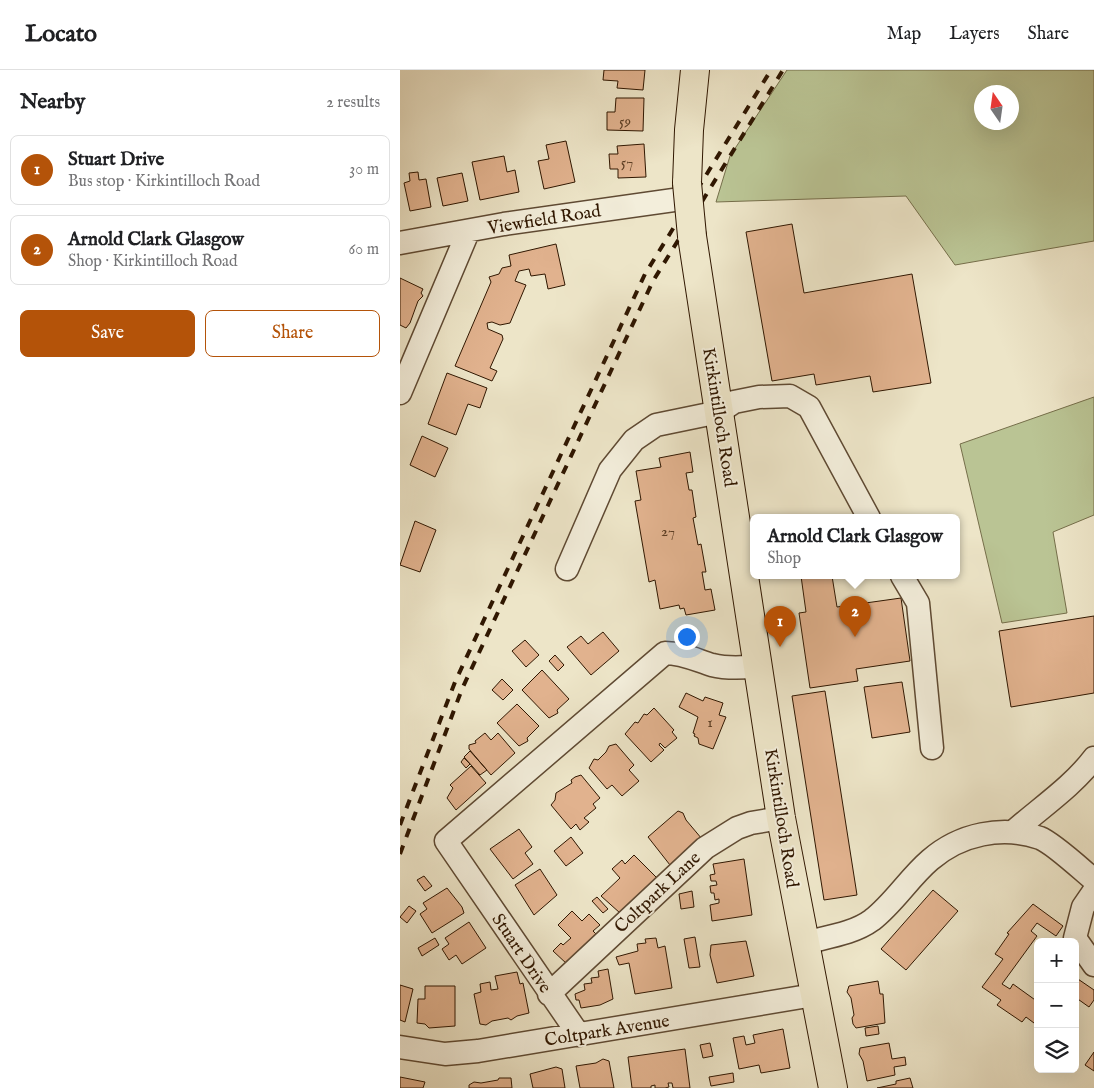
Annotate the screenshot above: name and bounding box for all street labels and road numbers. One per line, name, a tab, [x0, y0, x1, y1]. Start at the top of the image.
street label: Viewfield Road	[485, 200, 603, 241]
street label: Kirkintilloch Road	[696, 346, 741, 489]
street label: Kirkintilloch Road	[758, 747, 803, 890]
street label: Coltpark Lane	[610, 847, 706, 939]
street label: Stuart Drive	[486, 910, 556, 998]
street label: Coltpark Avenue	[543, 1010, 671, 1053]

